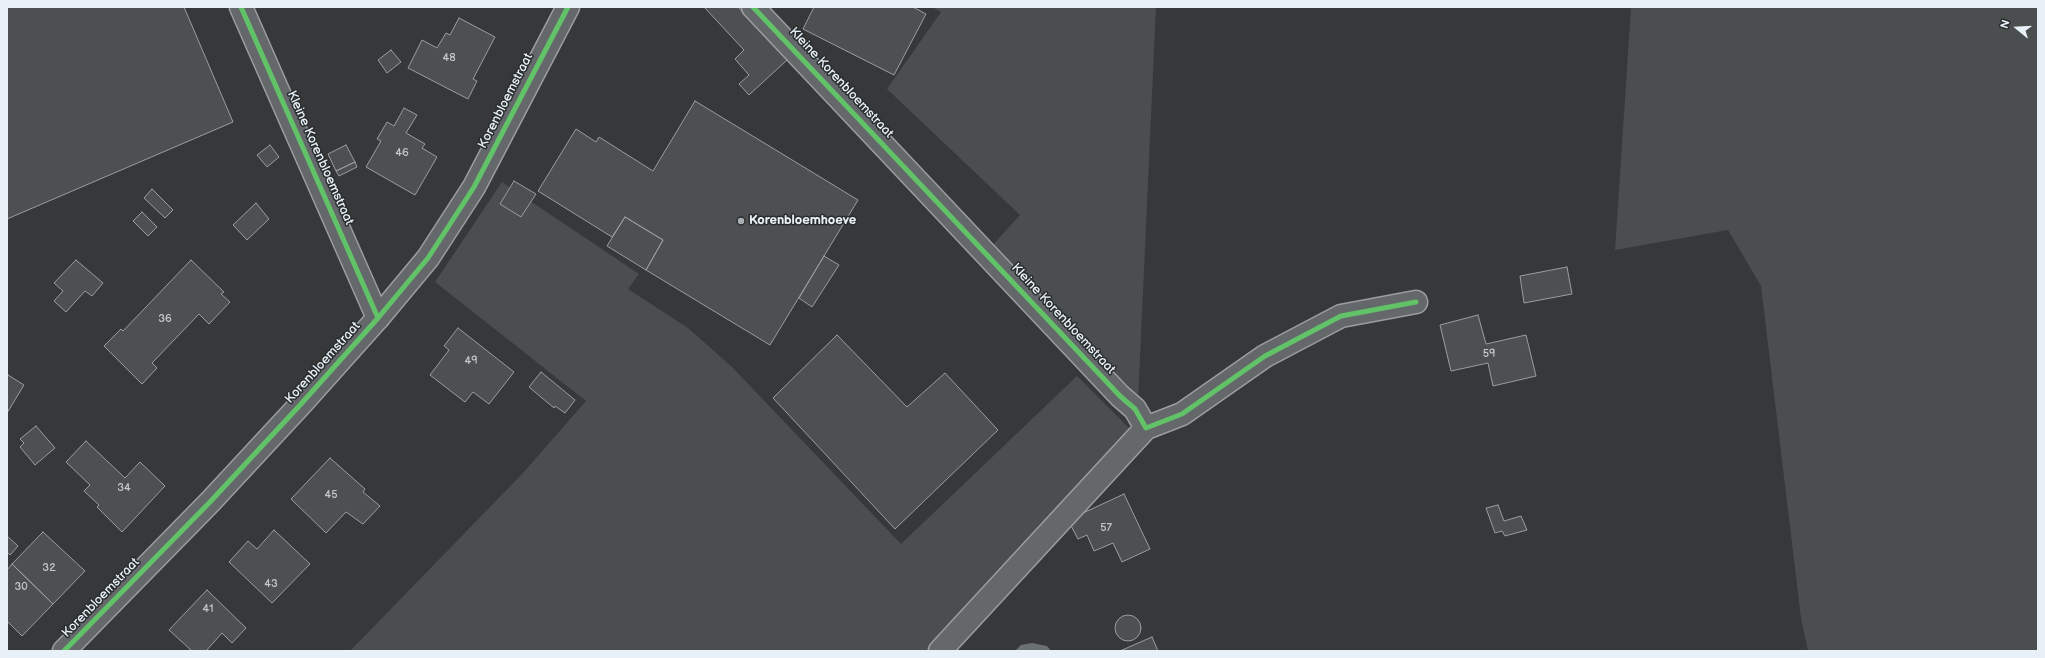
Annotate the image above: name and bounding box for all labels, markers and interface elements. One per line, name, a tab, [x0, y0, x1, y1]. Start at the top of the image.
north arrow	[1997, 8, 2037, 48]
text: N	[1998, 18, 2013, 30]
street label: Kleine Korenbloemstraat	[786, 25, 896, 141]
house number: 48	[442, 51, 456, 65]
street label: Korenbloemstraat	[475, 51, 537, 151]
street label: Kleine Korenbloemstraat	[283, 88, 357, 228]
house number: 46	[395, 146, 409, 160]
place label: Korenbloemhoeve	[749, 213, 856, 229]
marker: Korenbloemhoeve	[736, 216, 746, 226]
street label: Kleine Korenbloemstraat	[1008, 261, 1118, 377]
house number: 36	[158, 312, 172, 326]
street label: Korenbloemstraat	[282, 319, 364, 407]
house number: 59	[1483, 347, 1495, 361]
house number: 49	[464, 354, 478, 368]
house number: 34	[117, 481, 131, 495]
house number: 45	[324, 488, 338, 502]
house number: 57	[1100, 521, 1112, 535]
street label: Korenbloemstraat	[59, 555, 143, 641]
house number: 32	[42, 561, 56, 575]
house number: 43	[264, 577, 278, 591]
house number: 30	[14, 580, 28, 594]
house number: 41	[203, 602, 213, 616]

